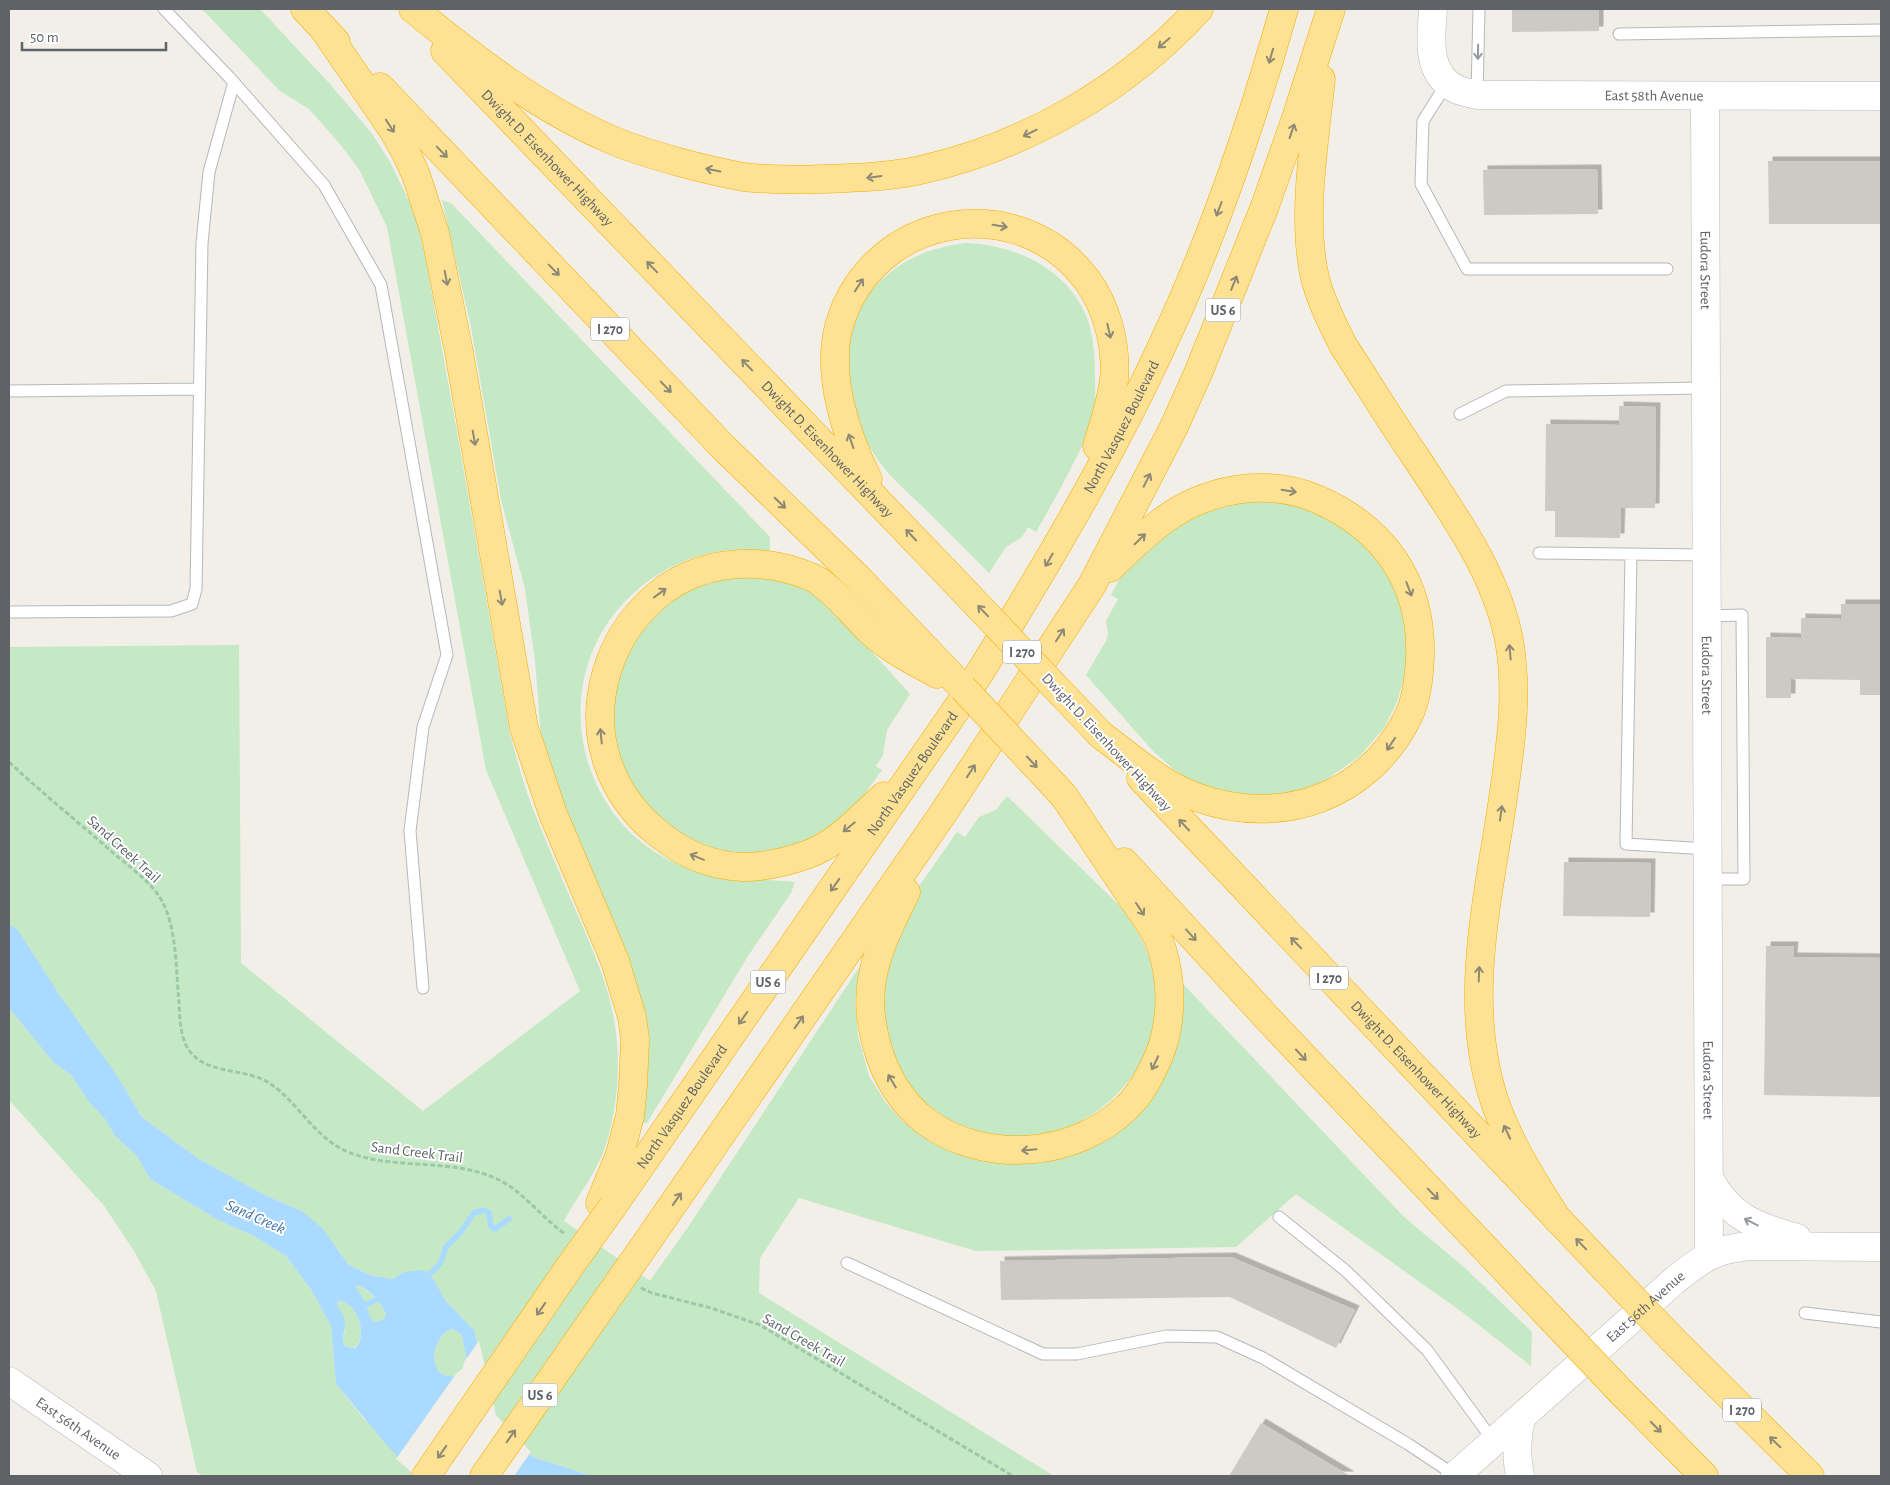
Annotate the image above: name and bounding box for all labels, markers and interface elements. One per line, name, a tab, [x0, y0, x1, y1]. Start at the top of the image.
scale bar	[22, 20, 166, 52]
text: 50 m	[30, 30, 59, 45]
one-way arrow	[1158, 37, 1171, 48]
one-way arrow	[1473, 44, 1483, 60]
one-way arrow	[1266, 47, 1275, 63]
street label: Dwight D. Eisenhower Highway	[478, 87, 616, 230]
street label: East 58th Avenue	[1605, 88, 1704, 104]
one-way arrow	[386, 119, 396, 133]
one-way arrow	[1288, 124, 1297, 139]
one-way arrow	[1023, 129, 1038, 138]
one-way arrow	[436, 146, 448, 159]
one-way arrow	[705, 165, 721, 174]
one-way arrow	[867, 172, 883, 182]
one-way arrow	[1214, 201, 1223, 217]
one-way arrow	[991, 221, 1007, 231]
street label: Eudora Street	[1697, 230, 1713, 310]
one-way arrow	[646, 261, 658, 274]
one-way arrow	[548, 263, 560, 276]
one-way arrow	[441, 270, 451, 286]
one-way arrow	[1230, 276, 1240, 291]
one-way arrow	[854, 278, 864, 292]
road number: US 6	[1206, 298, 1240, 322]
road number: I 270	[591, 318, 629, 340]
one-way arrow	[1105, 323, 1114, 339]
street label: North Vasquez Boulevard	[1081, 358, 1162, 496]
one-way arrow	[741, 359, 753, 372]
street label: Dwight D. Eisenhower Highway	[758, 378, 896, 521]
one-way arrow	[660, 381, 672, 394]
one-way arrow	[469, 430, 479, 446]
one-way arrow	[846, 433, 855, 449]
one-way arrow	[1142, 472, 1152, 487]
one-way arrow	[1280, 486, 1296, 496]
one-way arrow	[774, 497, 787, 509]
one-way arrow	[905, 528, 917, 541]
one-way arrow	[1134, 533, 1147, 545]
one-way arrow	[1043, 552, 1053, 566]
one-way arrow	[1405, 581, 1415, 596]
one-way arrow	[653, 588, 667, 598]
one-way arrow	[496, 590, 506, 606]
one-way arrow	[977, 604, 989, 617]
one-way arrow	[1055, 628, 1065, 642]
street label: Eudora Street	[1699, 635, 1714, 715]
road number: I 270	[1003, 640, 1041, 664]
one-way arrow	[1505, 644, 1515, 660]
street label: Dwight D. Eisenhower Highway	[1039, 670, 1175, 815]
street label: North Vasquez Boulevard	[864, 709, 961, 838]
one-way arrow	[596, 729, 605, 745]
one-way arrow	[1386, 736, 1396, 750]
one-way arrow	[1026, 756, 1038, 768]
one-way arrow	[966, 764, 976, 778]
one-way arrow	[1496, 805, 1506, 821]
street label: Sand Creek Trail	[84, 813, 163, 886]
one-way arrow	[1178, 818, 1190, 831]
one-way arrow	[842, 822, 855, 833]
one-way arrow	[690, 852, 706, 861]
one-way arrow	[830, 878, 840, 892]
one-way arrow	[1134, 902, 1145, 916]
one-way arrow	[1185, 929, 1197, 942]
one-way arrow	[1290, 936, 1302, 949]
road number: I 270	[1310, 966, 1348, 990]
one-way arrow	[1474, 966, 1484, 982]
road number: US 6	[750, 970, 786, 994]
street label: Dwight D. Eisenhower Highway	[1348, 998, 1485, 1142]
one-way arrow	[738, 1011, 748, 1025]
one-way arrow	[794, 1015, 804, 1029]
street label: Eudora Street	[1700, 1040, 1716, 1120]
street label: North Vasquez Boulevard	[634, 1042, 730, 1172]
one-way arrow	[1295, 1048, 1307, 1061]
one-way arrow	[1150, 1055, 1160, 1070]
one-way arrow	[886, 1074, 896, 1088]
one-way arrow	[1502, 1125, 1512, 1140]
street label: Sand Creek Trail	[370, 1139, 464, 1166]
one-way arrow	[1021, 1145, 1037, 1154]
one-way arrow	[1427, 1188, 1439, 1200]
one-way arrow	[672, 1192, 682, 1206]
water label: Sand Creek	[223, 1197, 288, 1237]
one-way arrow	[1743, 1217, 1758, 1227]
one-way arrow	[1575, 1238, 1587, 1251]
street label: East 56th Avenue	[1604, 1268, 1688, 1345]
one-way arrow	[536, 1302, 546, 1316]
street label: Sand Creek Trail	[760, 1311, 847, 1370]
road number: US 6	[522, 1384, 558, 1406]
street label: East 56th Avenue	[33, 1395, 123, 1463]
road number: I 270	[1723, 1398, 1761, 1422]
one-way arrow	[1650, 1421, 1662, 1434]
one-way arrow	[506, 1429, 516, 1443]
one-way arrow	[1769, 1437, 1781, 1449]
one-way arrow	[437, 1445, 447, 1459]

